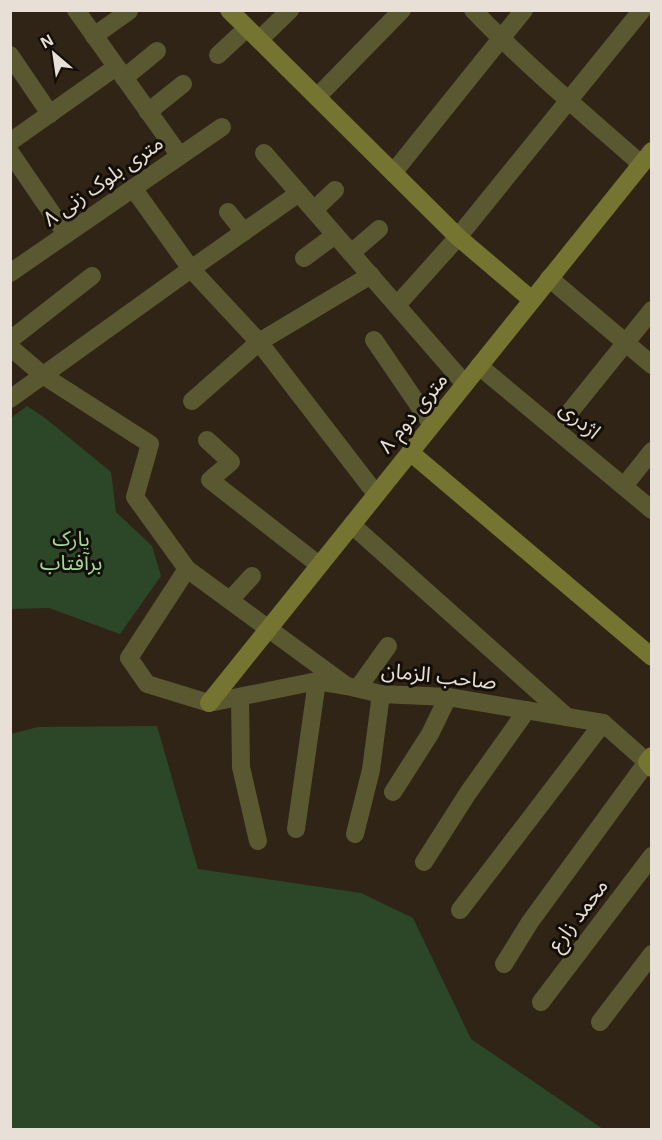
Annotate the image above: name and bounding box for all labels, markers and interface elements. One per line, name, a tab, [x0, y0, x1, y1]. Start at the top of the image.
north arrow	[24, 24, 84, 84]
text: N	[38, 31, 56, 52]
street label: ۸ متری بلوک زنی	[38, 131, 168, 231]
street label: ۸ متری دوم	[373, 368, 456, 461]
street label: اژدری	[555, 396, 605, 444]
park label: پارک برآفتاب	[40, 527, 102, 575]
street label: صاحب الزمان	[380, 658, 498, 694]
street label: محمد زارع	[543, 874, 615, 958]

